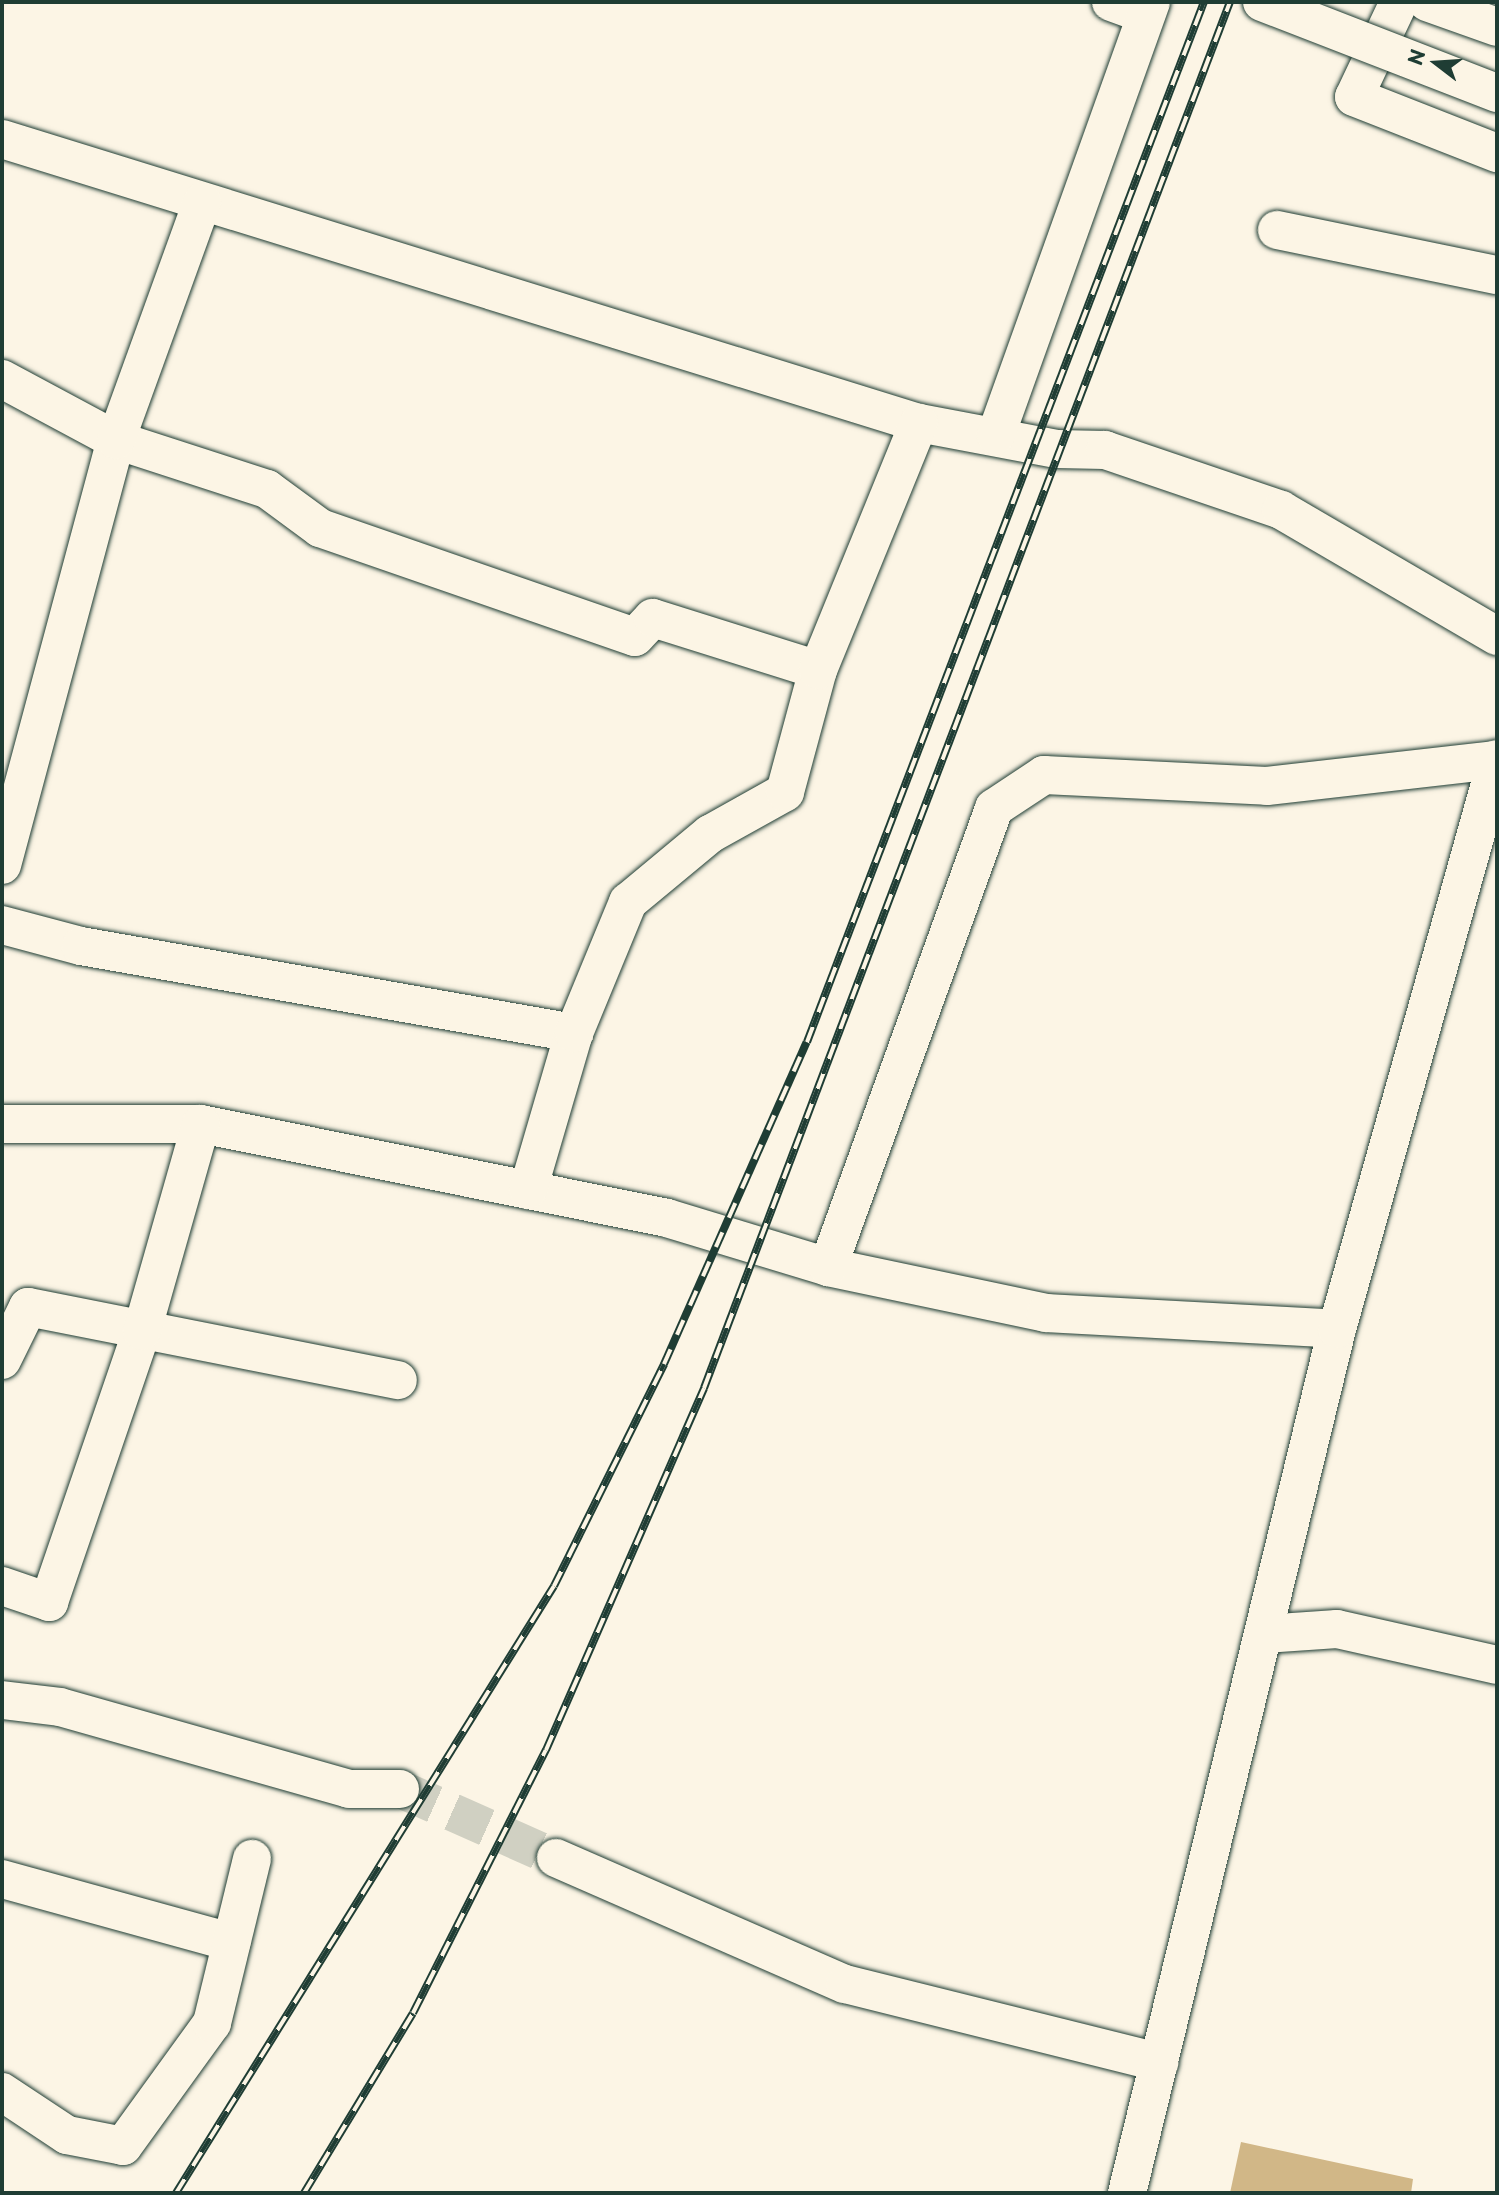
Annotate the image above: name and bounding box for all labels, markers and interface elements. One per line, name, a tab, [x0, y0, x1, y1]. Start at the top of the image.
north arrow	[1401, 28, 1471, 98]
text: N	[1400, 46, 1432, 68]

